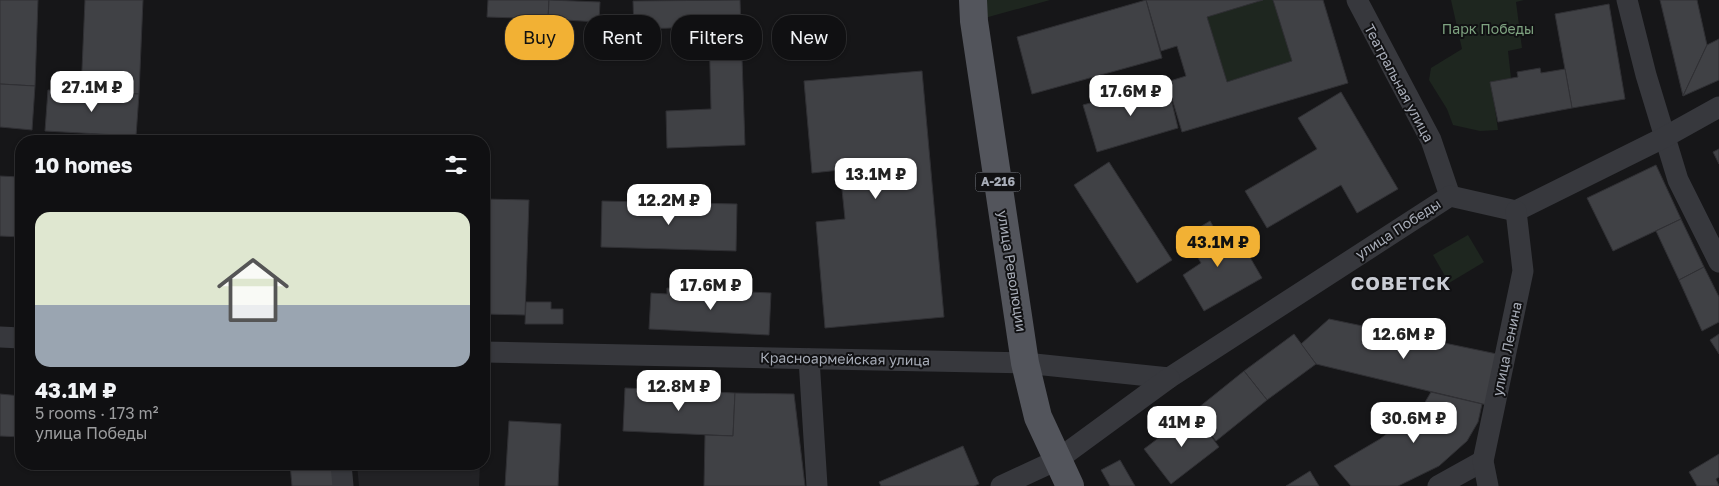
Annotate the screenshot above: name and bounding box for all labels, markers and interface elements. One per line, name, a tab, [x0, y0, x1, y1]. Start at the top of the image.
chip: Buy	[505, 15, 574, 60]
chip: Rent	[584, 15, 661, 60]
chip: Filters	[671, 15, 762, 60]
chip: New	[772, 15, 846, 60]
park label: Парк Победы	[1442, 20, 1534, 37]
street label: Театральная улица	[1361, 21, 1438, 145]
pin: 27.1M ₽	[46, 70, 138, 113]
pin: 17.6M ₽	[1085, 74, 1177, 117]
text: 27.1M ₽	[62, 77, 122, 97]
text: 17.6M ₽	[1100, 81, 1162, 101]
icon: filters	[442, 151, 470, 179]
text: 10 homes	[35, 152, 133, 178]
pin: 13.1M ₽	[830, 158, 922, 200]
text: 13.1M ₽	[846, 164, 906, 184]
road number: А-216	[976, 172, 1020, 192]
pin: 12.2M ₽	[623, 184, 715, 226]
text: 12.2M ₽	[638, 190, 700, 210]
street label: улица Победы	[1352, 195, 1444, 263]
street label: улица Революции	[995, 209, 1030, 333]
pin: 43.1M ₽	[1172, 226, 1264, 268]
text: 43.1M ₽	[1187, 232, 1249, 252]
icon: home	[208, 245, 298, 335]
pin: 17.6M ₽	[665, 268, 757, 311]
district label: СОВЕТСК	[1351, 271, 1451, 294]
text: 17.6M ₽	[680, 275, 742, 295]
street label: улица Ленина	[1488, 300, 1525, 398]
pin: 12.6M ₽	[1358, 318, 1450, 360]
text: 12.6M ₽	[1373, 324, 1435, 344]
street label: Красноармейская улица	[760, 349, 930, 368]
pin: 12.8M ₽	[633, 370, 725, 412]
text: 12.8M ₽	[648, 376, 710, 396]
text: 43.1M ₽	[35, 377, 117, 403]
pin: 30.6M ₽	[1368, 402, 1460, 444]
text: 5 rooms · 173 m²	[35, 403, 159, 423]
pin: 41M ₽	[1147, 406, 1217, 448]
text: 30.6M ₽	[1382, 408, 1446, 428]
text: 41M ₽	[1158, 412, 1206, 432]
text: улица Победы	[35, 423, 147, 443]

